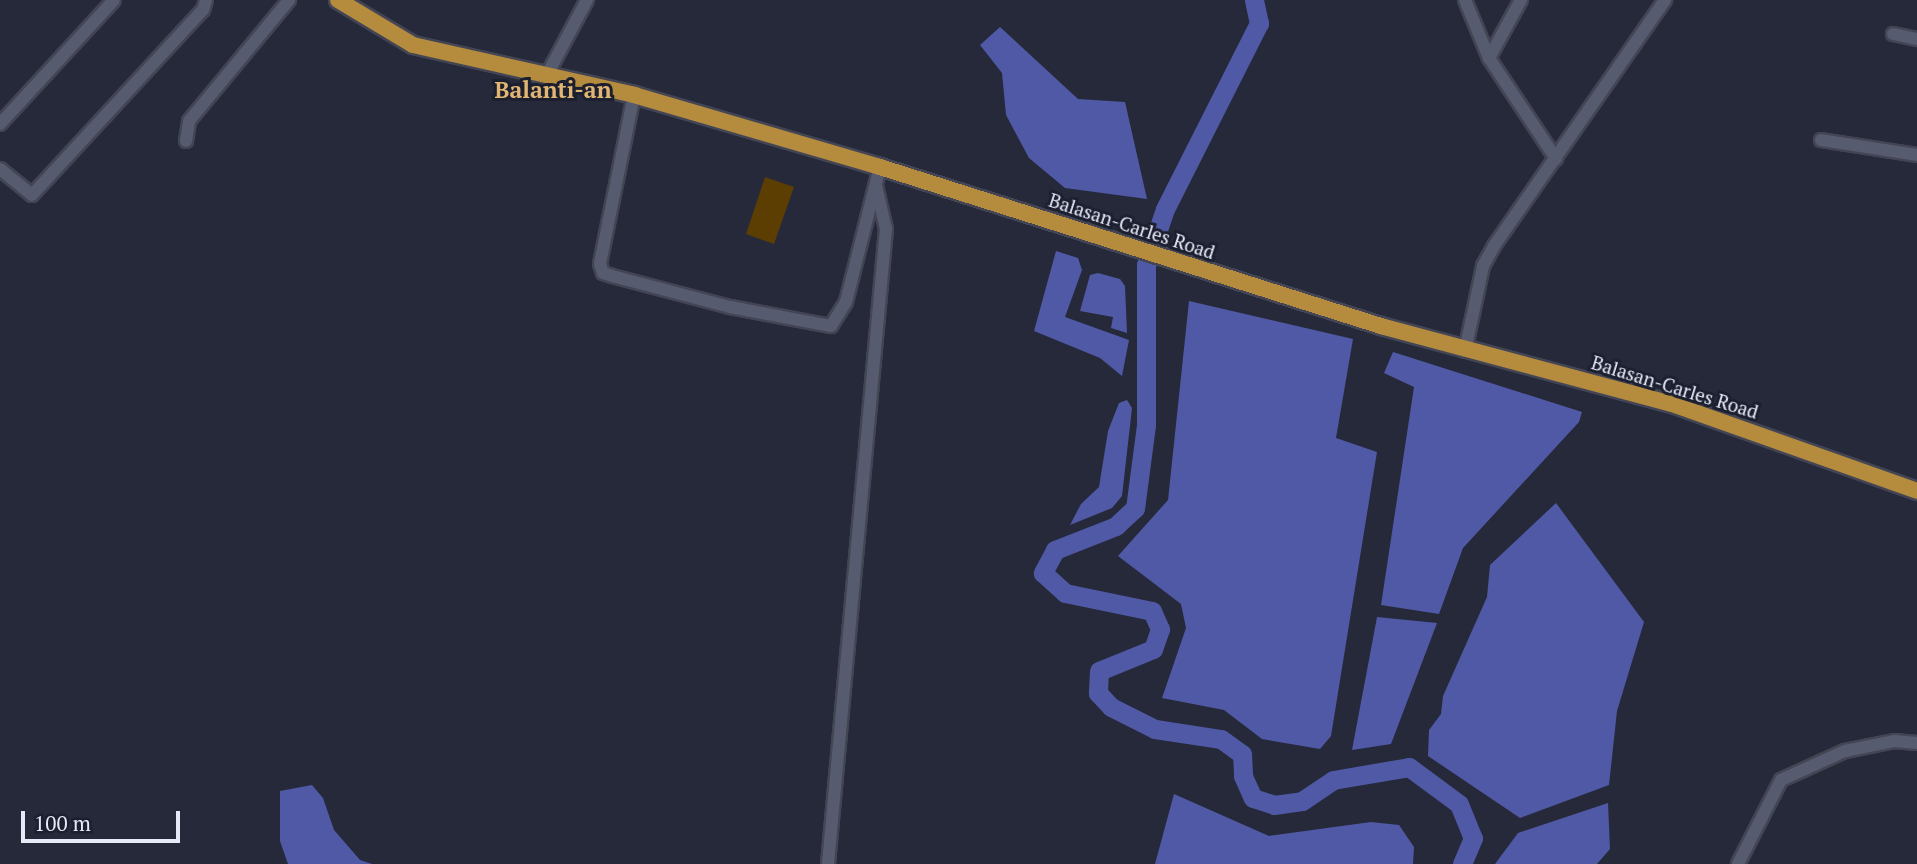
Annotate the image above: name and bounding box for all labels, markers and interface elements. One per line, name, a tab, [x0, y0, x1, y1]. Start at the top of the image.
district label: Balanti-an	[495, 76, 611, 104]
street label: Balasan-Carles Road	[1046, 188, 1218, 264]
street label: Balasan-Carles Road	[1589, 351, 1761, 423]
scale bar	[24, 798, 184, 842]
text: 100 m	[34, 809, 91, 837]

